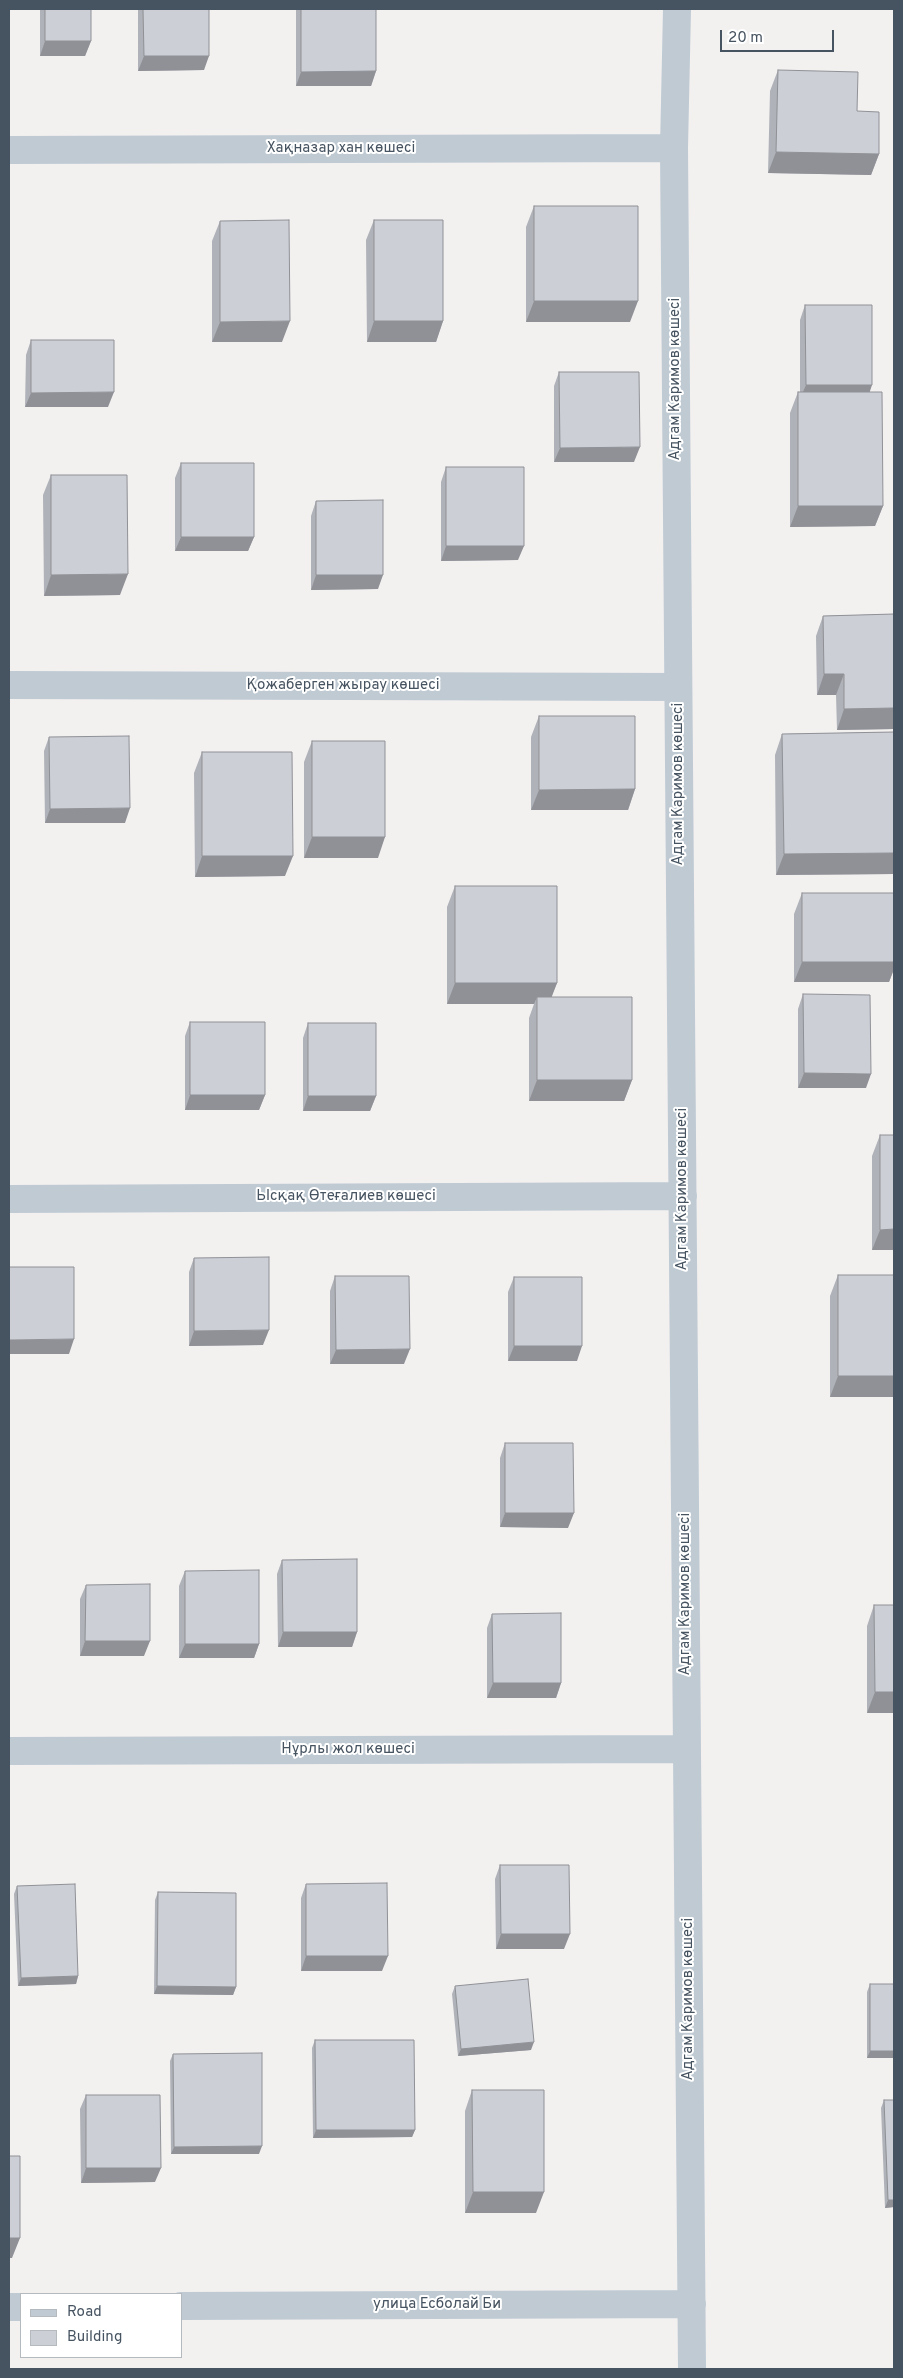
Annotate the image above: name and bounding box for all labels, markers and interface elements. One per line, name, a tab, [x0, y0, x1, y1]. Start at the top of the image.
scale bar	[723, 20, 837, 52]
text: 20 m	[728, 29, 763, 48]
street label: Хақназар хан көшесі	[267, 140, 415, 158]
street label: Адгам Каримов көшесі	[667, 298, 685, 460]
street label: Қожаберген жырау көшесі	[247, 677, 439, 695]
street label: Адгам Каримов көшесі	[670, 703, 688, 865]
street label: Адгам Каримов көшесі	[674, 1108, 692, 1270]
street label: Ысқақ Өтеғалиев көшесі	[256, 1188, 436, 1206]
street label: Адгам Каримов көшесі	[677, 1513, 695, 1675]
street label: Нұрлы жол көшесі	[281, 1741, 415, 1759]
street label: Адгам Каримов көшесі	[680, 1918, 698, 2080]
legend	[20, 2293, 182, 2358]
street label: улица Есболай Би	[373, 2296, 501, 2314]
text: Road	[67, 2303, 102, 2322]
text: Building	[67, 2328, 122, 2347]

